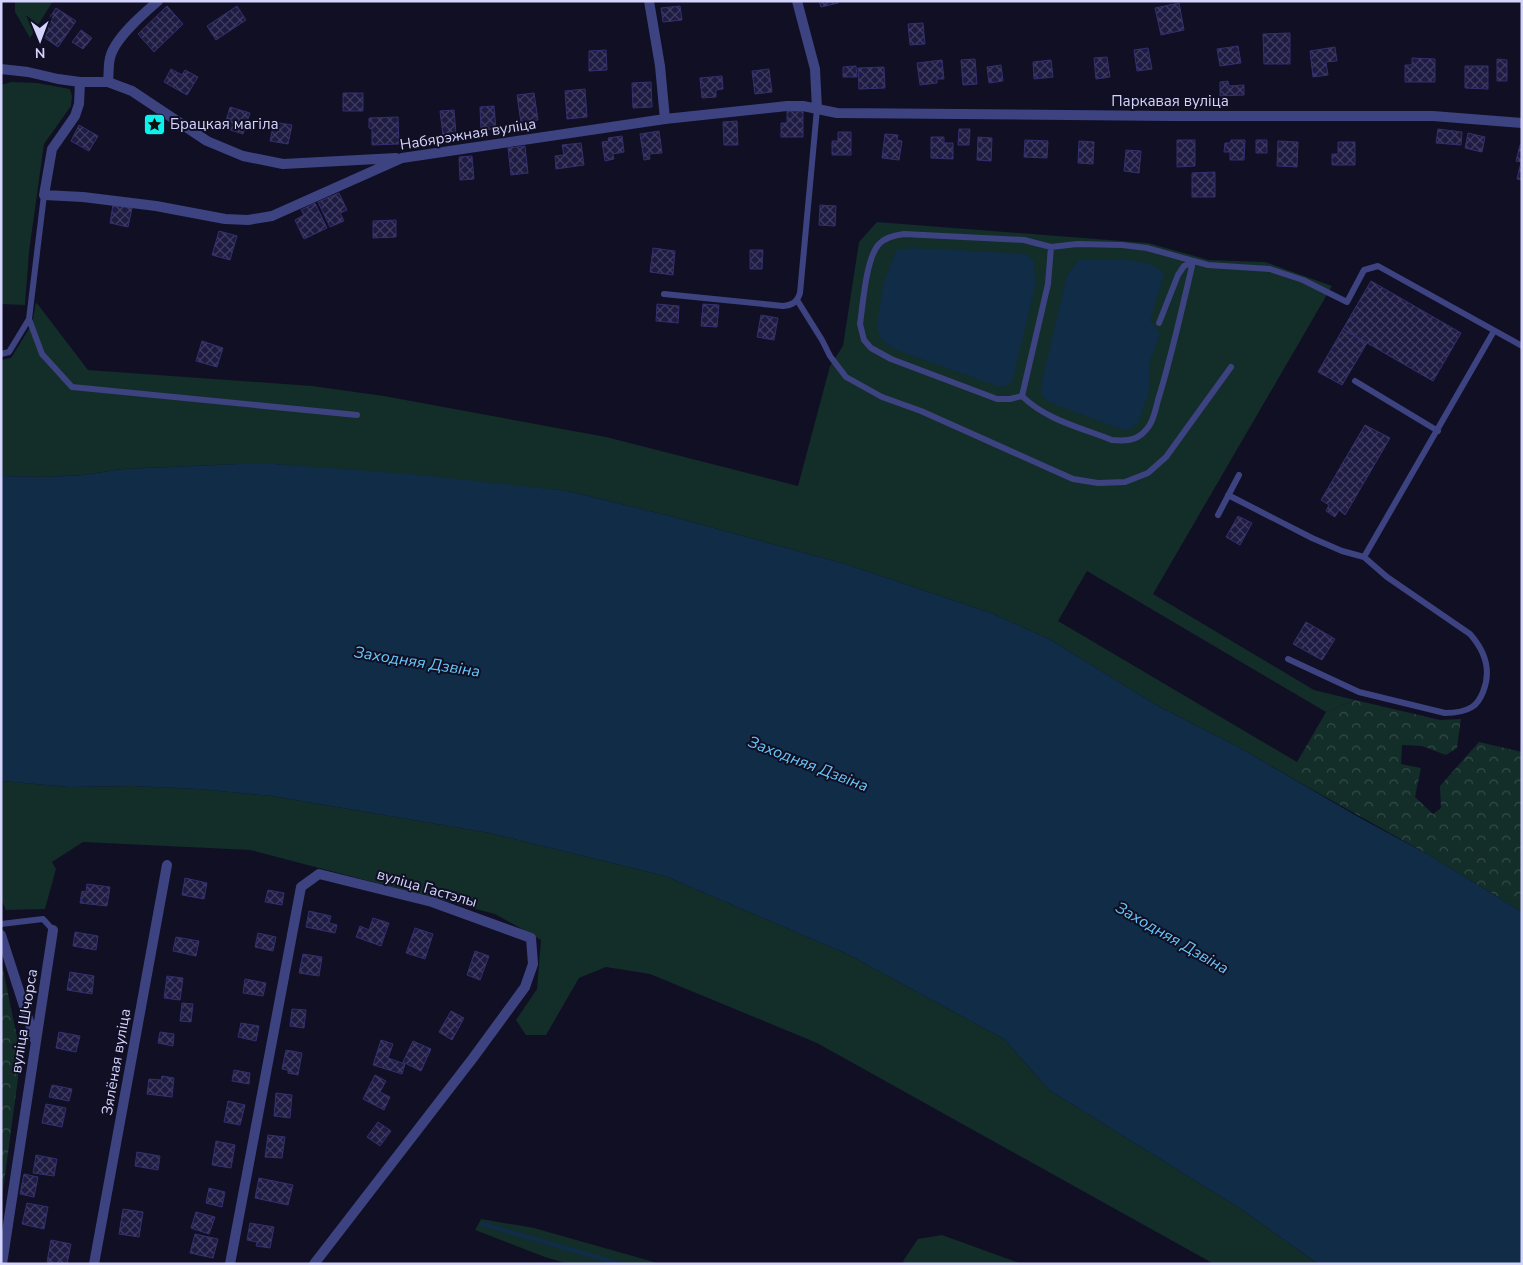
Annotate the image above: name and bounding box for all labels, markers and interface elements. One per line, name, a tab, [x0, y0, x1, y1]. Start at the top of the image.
north arrow	[15, 15, 65, 65]
text: N	[35, 43, 46, 62]
street label: Паркавая вуліца	[1111, 91, 1229, 111]
place icon: Брацкая магіла	[142, 112, 166, 136]
street label: Набярэжная вуліца	[398, 113, 538, 155]
place label: Брацкая магіла	[170, 114, 279, 134]
water label: Заходняя Дзвіна	[352, 641, 482, 683]
water label: Заходняя Дзвіна	[744, 731, 872, 797]
street label: вуліца Гастэлы	[375, 864, 479, 912]
water label: Заходняя Дзвіна	[1111, 897, 1233, 979]
street label: вуліца Шчорса	[6, 967, 42, 1075]
street label: Зялёная вуліца	[97, 1007, 135, 1117]

